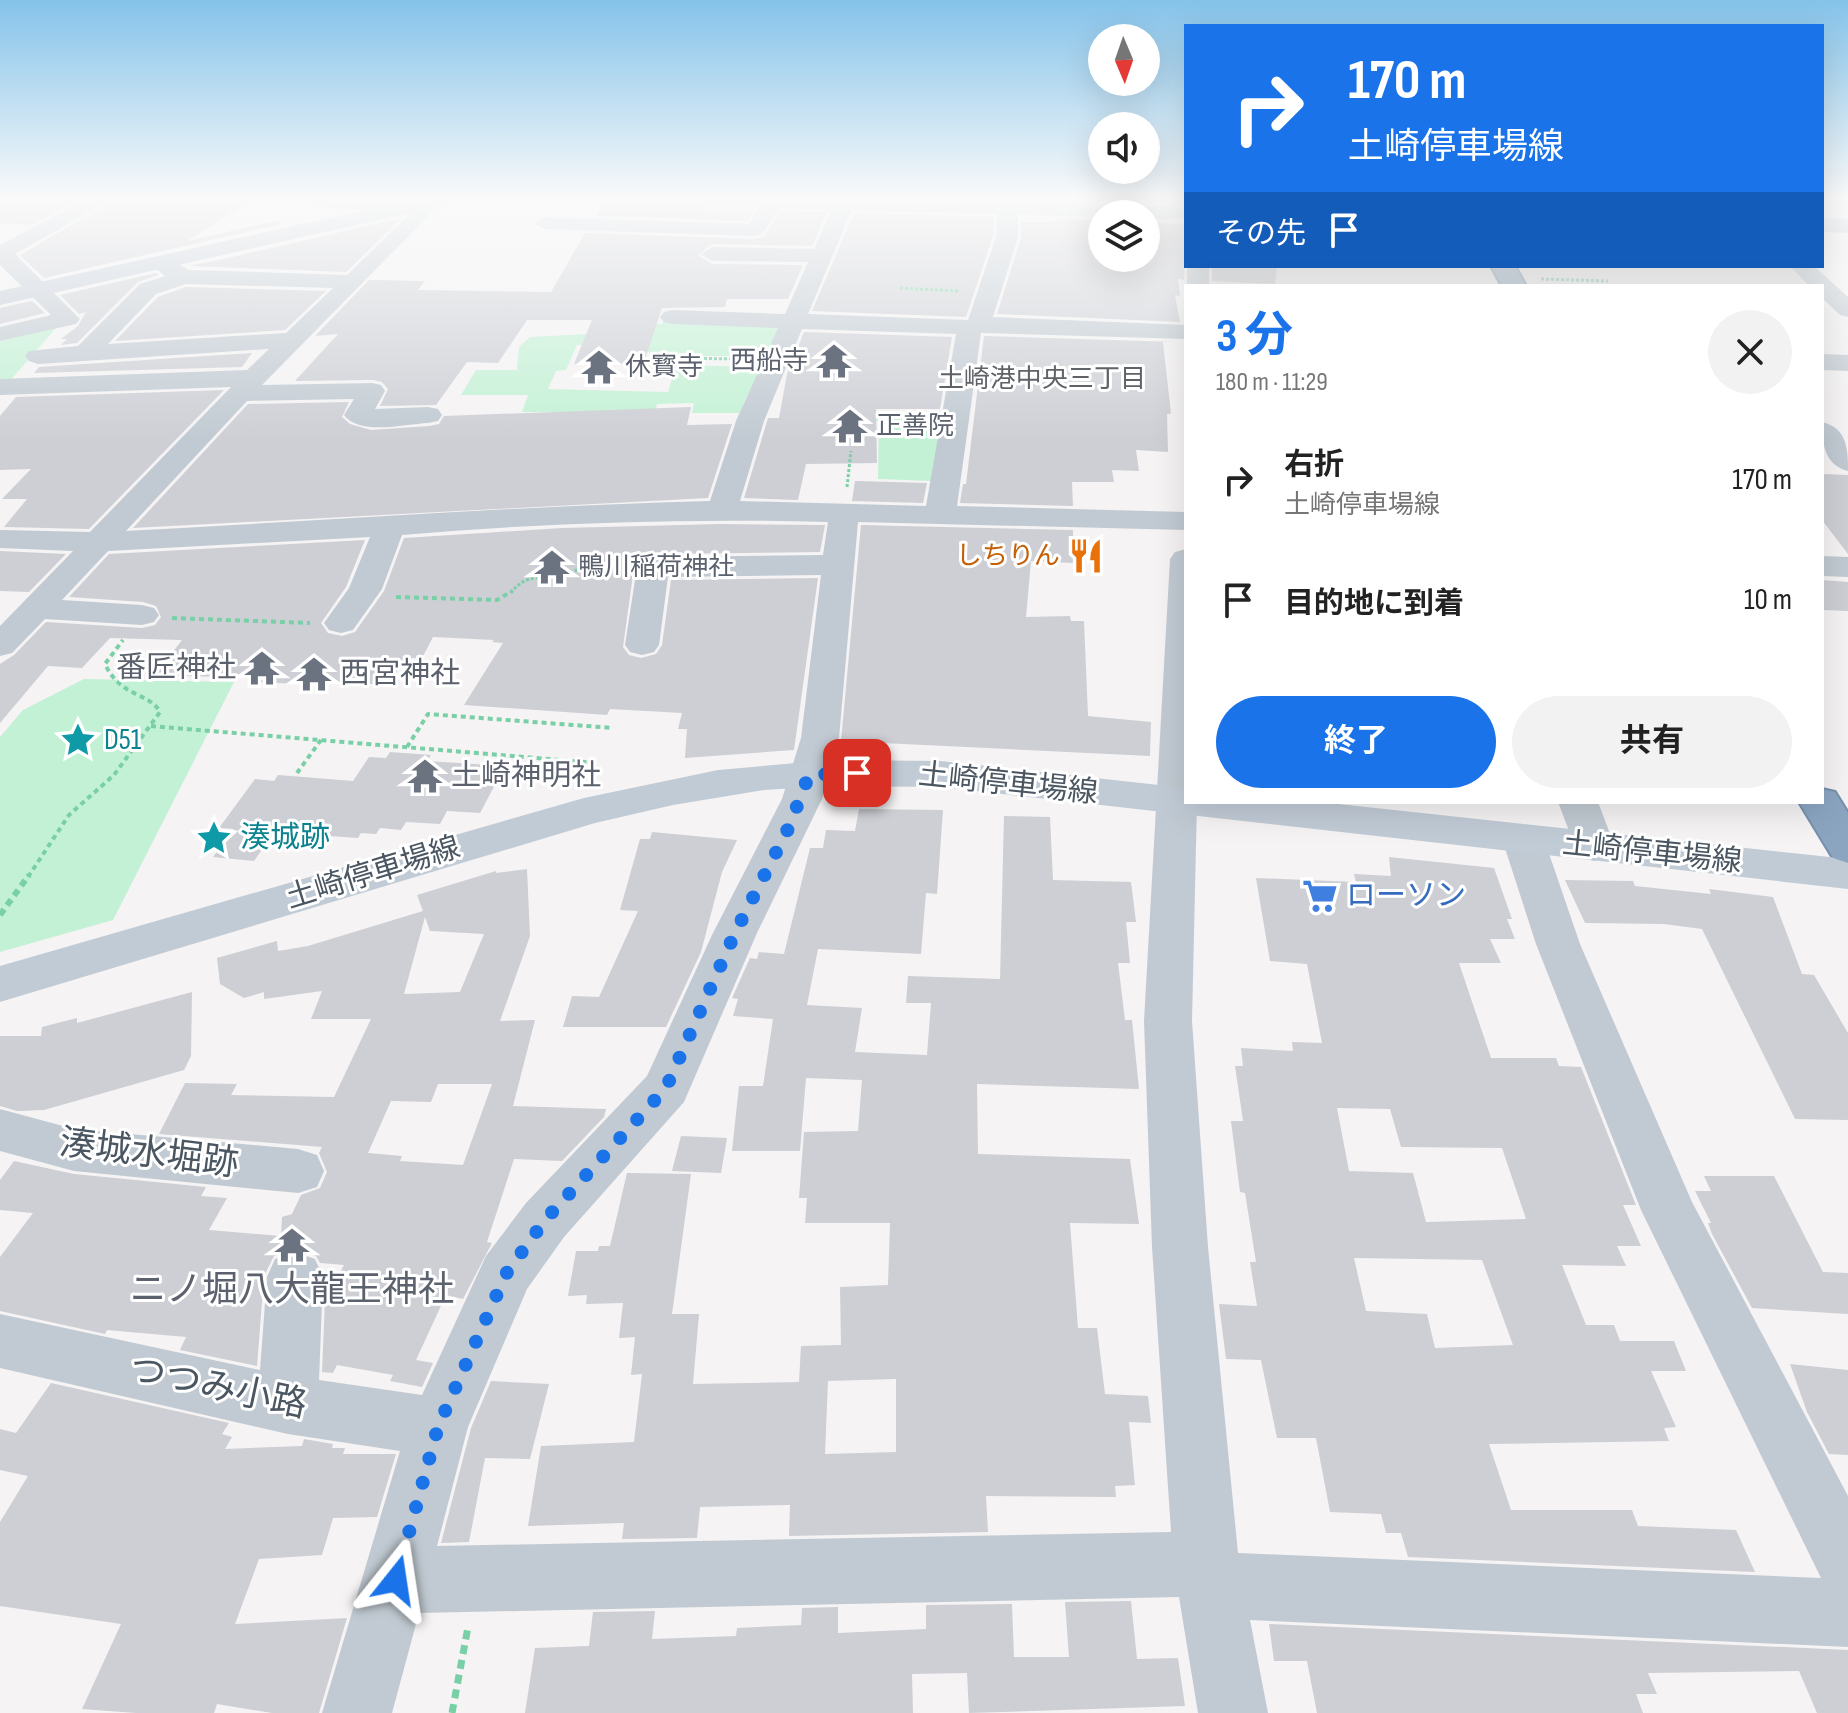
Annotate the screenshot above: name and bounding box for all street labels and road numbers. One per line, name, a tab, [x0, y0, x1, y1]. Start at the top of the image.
street label: 土崎停車場線	[917, 757, 1099, 811]
street label: 土崎停車場線	[1561, 826, 1743, 880]
street label: 土崎停車場線	[282, 829, 464, 917]
street label: 湊城水堀跡	[57, 1122, 241, 1186]
street label: つつみ小路	[125, 1348, 311, 1428]

